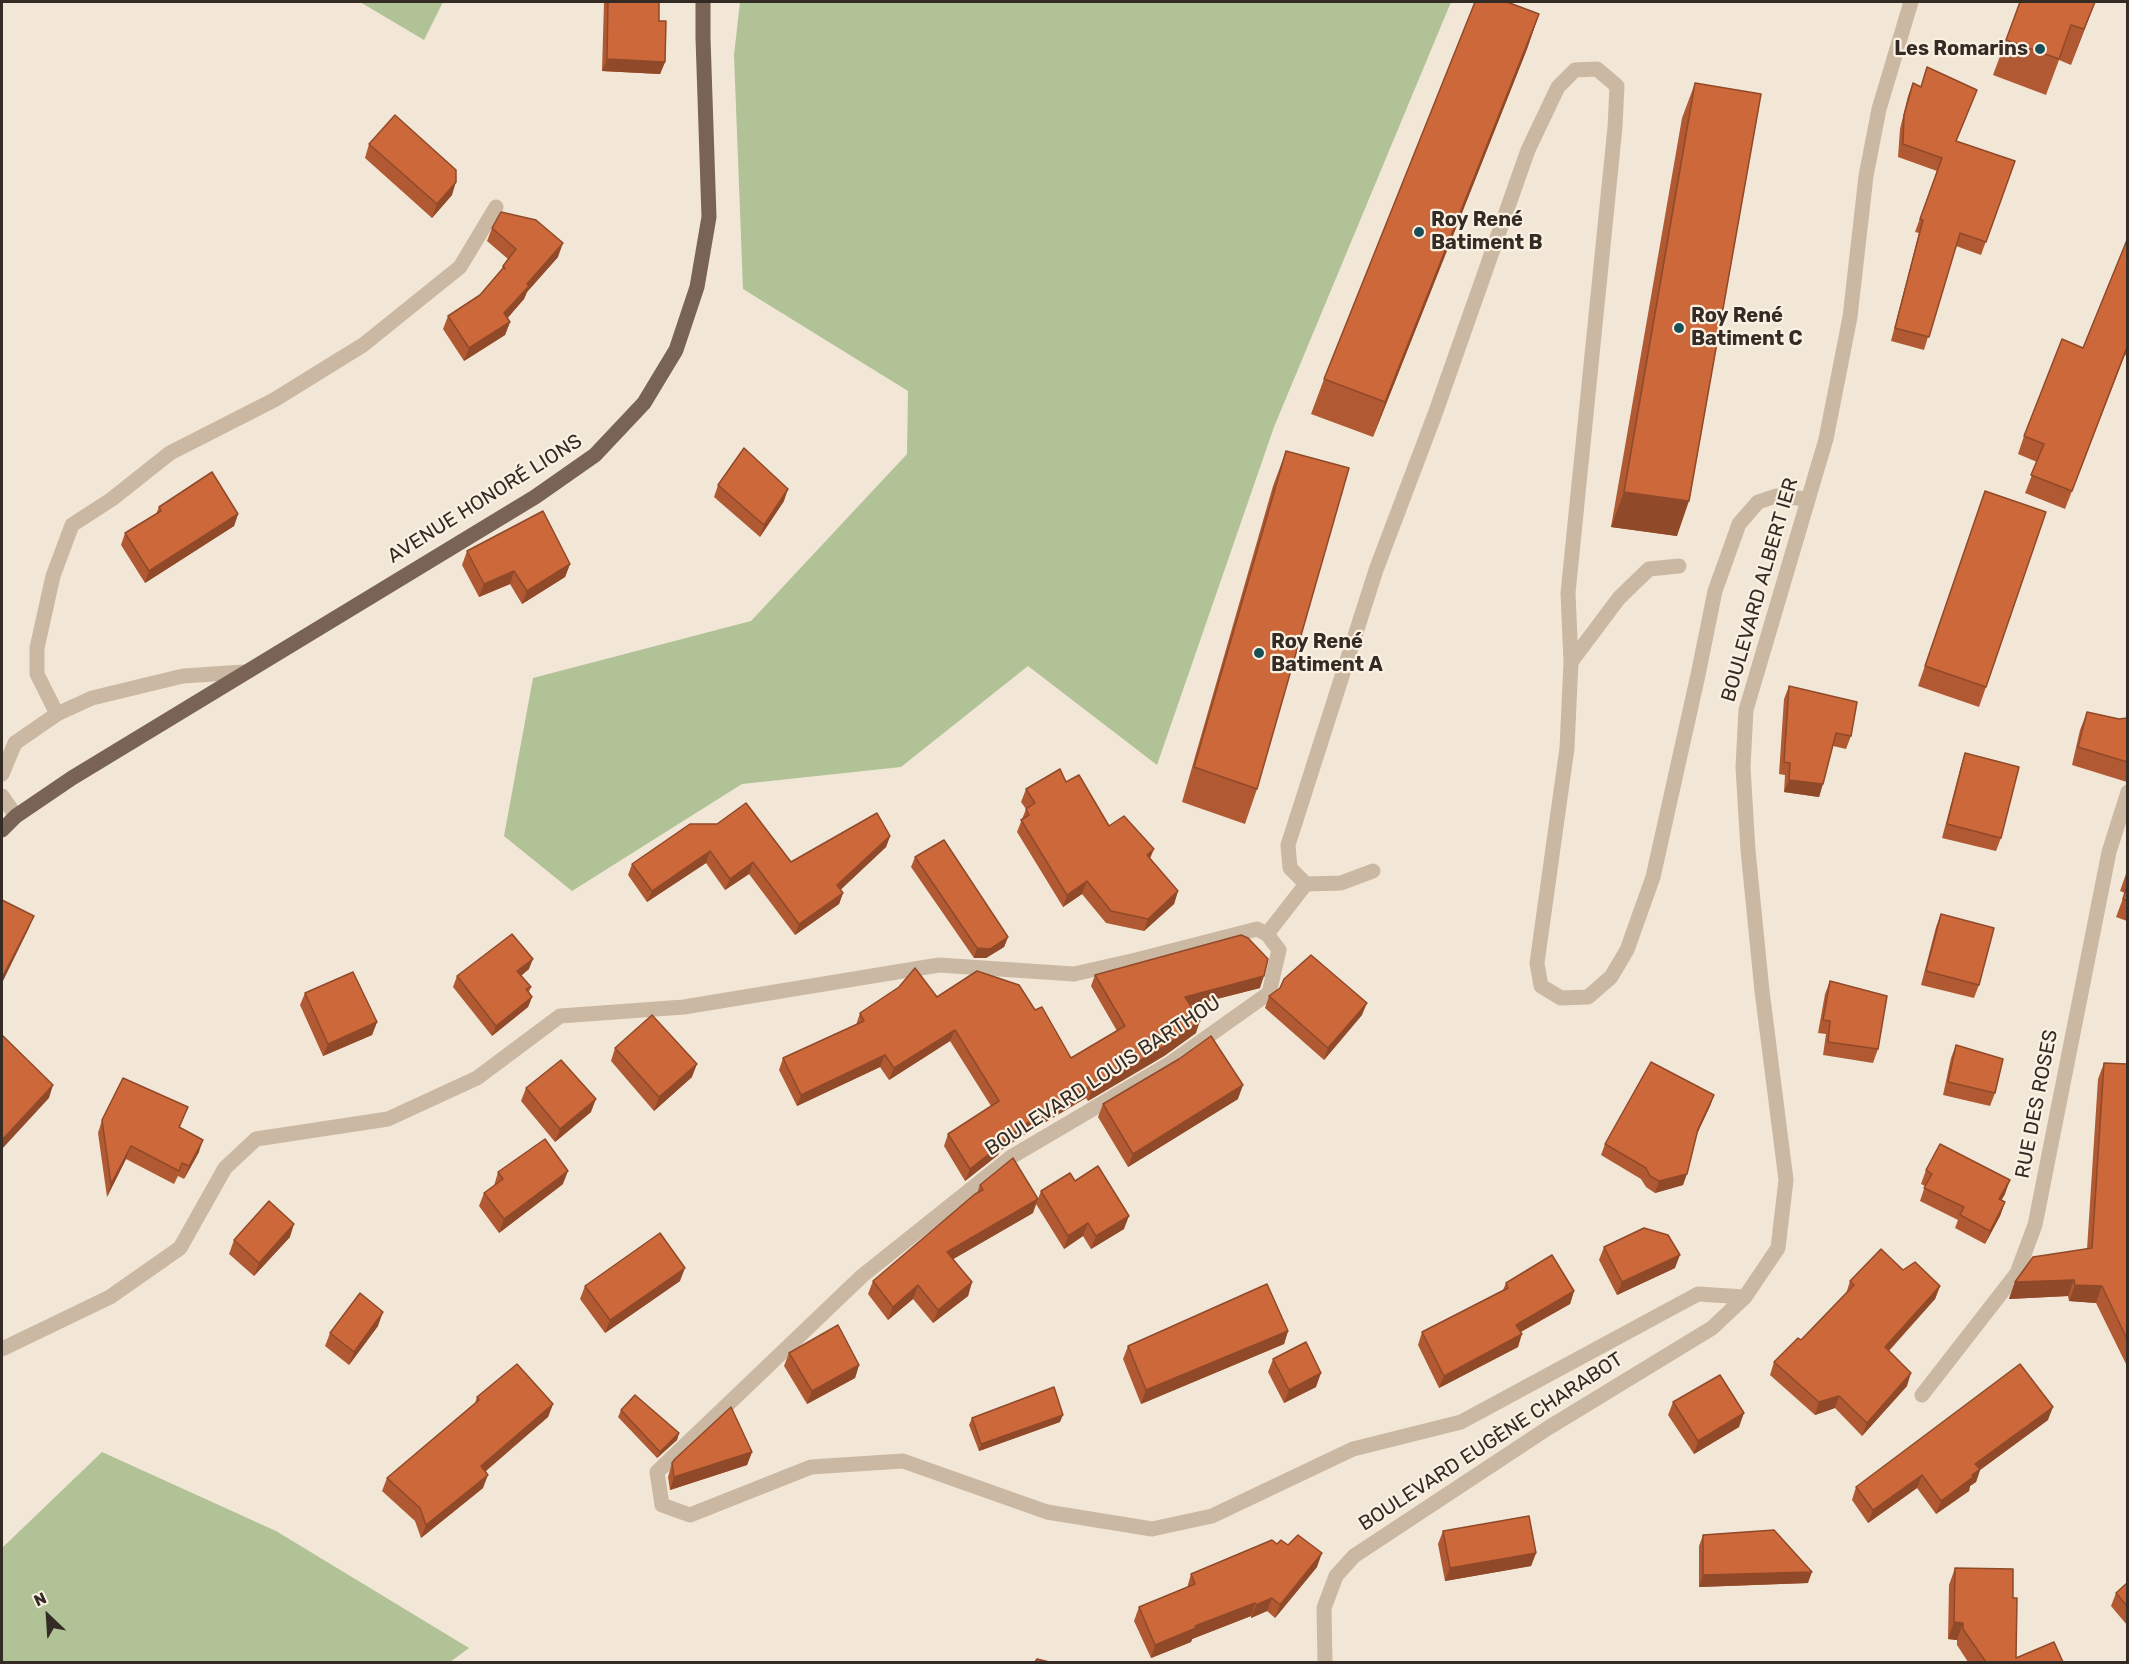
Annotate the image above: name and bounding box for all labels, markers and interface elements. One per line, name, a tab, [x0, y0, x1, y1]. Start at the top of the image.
place label: Les Romarins	[1894, 37, 2028, 61]
marker: Les Romarins	[2033, 42, 2047, 56]
place label: Roy René Batiment B	[1431, 208, 1542, 255]
marker: Roy René Batiment B	[1412, 225, 1426, 239]
place label: Roy René Batiment C	[1691, 304, 1802, 351]
marker: Roy René Batiment C	[1672, 321, 1686, 335]
street label: AVENUE HONORÉ LIONS	[383, 429, 587, 569]
street label: BOULEVARD ALBERT IER	[1717, 475, 1803, 705]
place label: Roy René Batiment A	[1271, 630, 1383, 677]
marker: Roy René Batiment A	[1252, 646, 1266, 660]
street label: BOULEVARD LOUIS BARTHOU	[981, 991, 1225, 1161]
street label: RUE DES ROSES	[2011, 1028, 2063, 1180]
street label: BOULEVARD EUGÈNE CHARABOT	[1355, 1348, 1627, 1536]
north arrow	[18, 1586, 78, 1646]
text: N	[31, 1588, 49, 1610]

